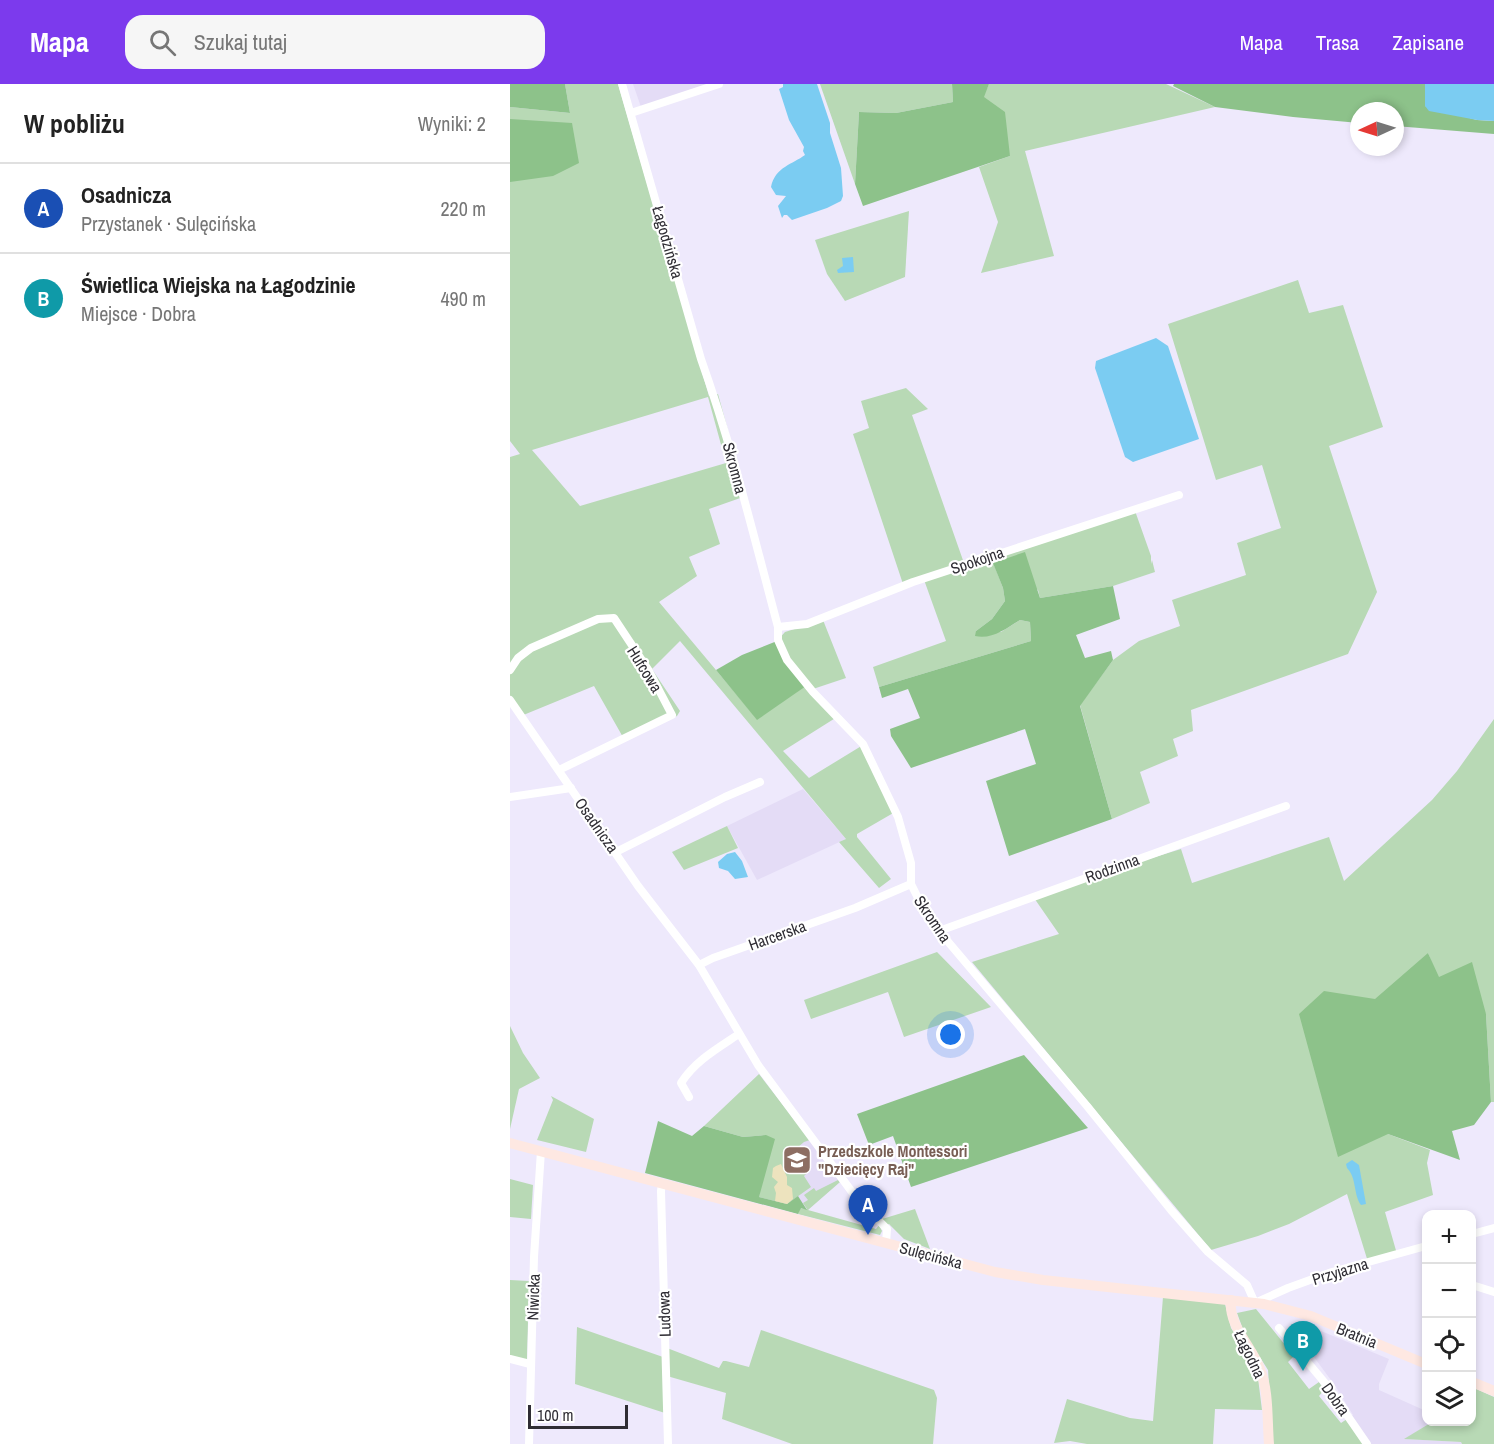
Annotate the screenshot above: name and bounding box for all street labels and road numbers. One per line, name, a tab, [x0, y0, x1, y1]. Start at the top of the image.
street label: Łagodzińska	[647, 203, 689, 281]
street label: Skromna	[718, 440, 753, 497]
street label: Spokojna	[948, 540, 1007, 579]
street label: Hufcowa	[622, 642, 668, 697]
street label: Osadnicza	[570, 793, 624, 858]
street label: Rodzinna	[1082, 848, 1143, 888]
street label: Skromna	[909, 891, 957, 947]
street label: Harcerska	[745, 914, 810, 956]
street label: Sulęcińska	[897, 1236, 966, 1274]
street label: Przyjazna	[1309, 1252, 1371, 1290]
street label: Niwicka	[521, 1273, 545, 1321]
street label: Ludowa	[652, 1290, 676, 1337]
street label: Bratnia	[1333, 1317, 1381, 1353]
street label: Łagodna	[1229, 1326, 1271, 1382]
street label: Dobra	[1317, 1378, 1356, 1421]

